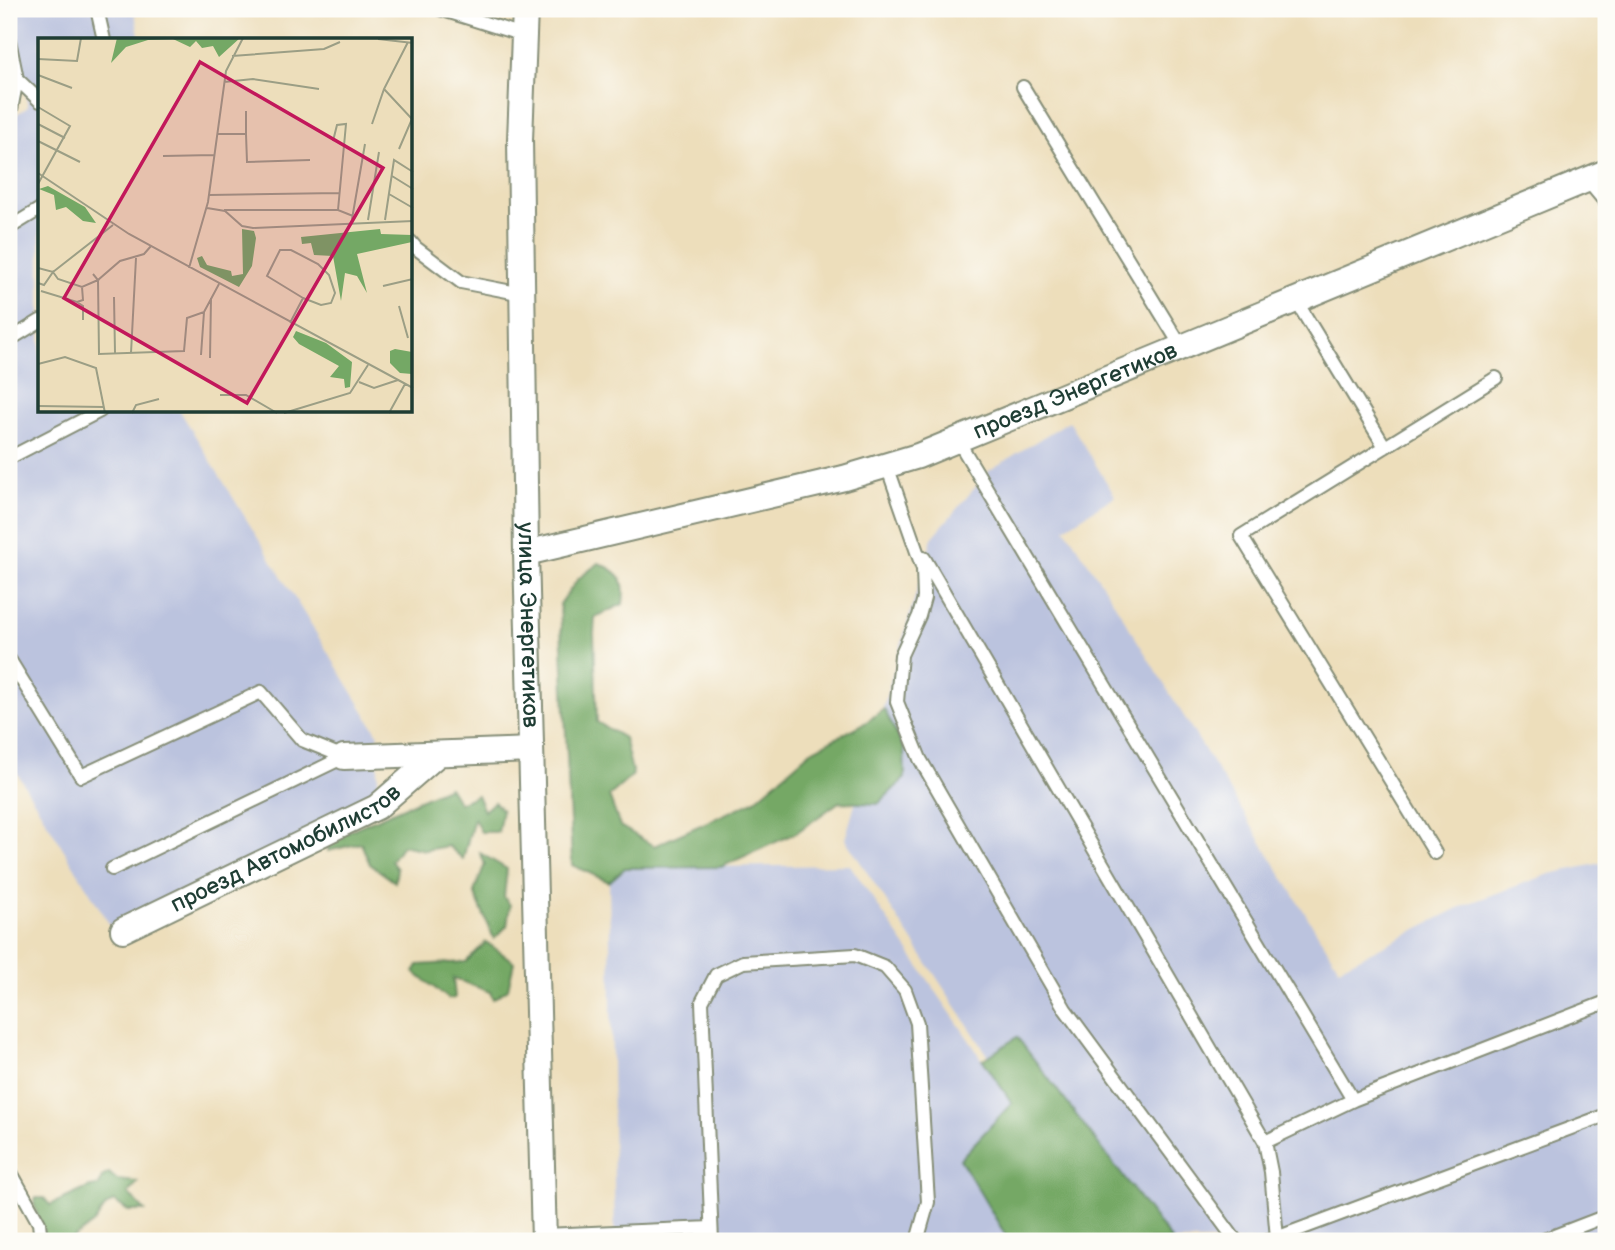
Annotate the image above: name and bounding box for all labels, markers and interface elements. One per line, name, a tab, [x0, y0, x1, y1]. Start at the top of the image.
inset map	[38, 38, 413, 413]
street label: проезд Энергетиков	[969, 337, 1181, 446]
street label: улица Энергетиков	[512, 522, 545, 728]
street label: проезд Автомобилистов	[166, 779, 407, 919]

